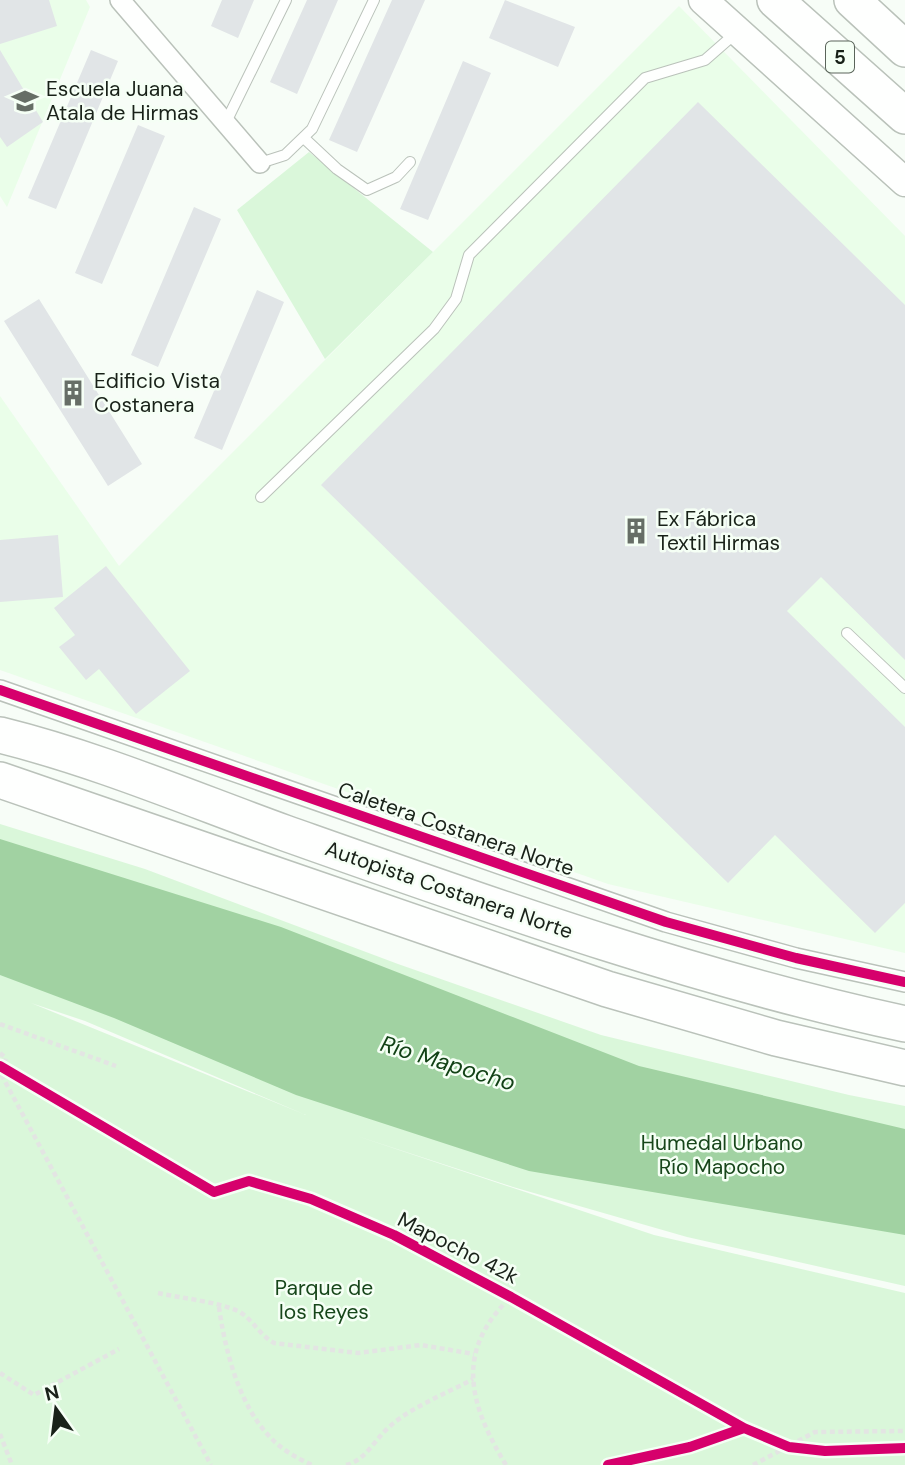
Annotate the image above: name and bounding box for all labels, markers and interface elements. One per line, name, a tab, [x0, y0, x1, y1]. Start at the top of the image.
road number: 5	[826, 41, 854, 72]
place label: Escuela Juana Atala de Hirmas	[46, 75, 199, 127]
school or university icon: Escuela Juana Atala de Hirmas	[10, 86, 40, 116]
place label: Edificio Vista Costanera	[94, 367, 220, 419]
building icon: Edificio Vista Costanera	[58, 378, 88, 408]
place label: Ex Fábrica Textil Hirmas	[657, 505, 780, 557]
building icon: Ex Fábrica Textil Hirmas	[621, 516, 651, 546]
street label: Caletera Costanera Norte	[334, 775, 578, 883]
street label: Autopista Costanera Norte	[321, 834, 577, 946]
water label: Río Mapocho	[377, 1028, 519, 1098]
park label: Humedal Urbano Río Mapocho	[641, 1129, 803, 1181]
street label: Mapocho 42k	[393, 1206, 524, 1291]
park label: Parque de los Reyes	[275, 1274, 373, 1326]
north arrow	[21, 1374, 91, 1444]
text: N	[42, 1379, 62, 1407]

